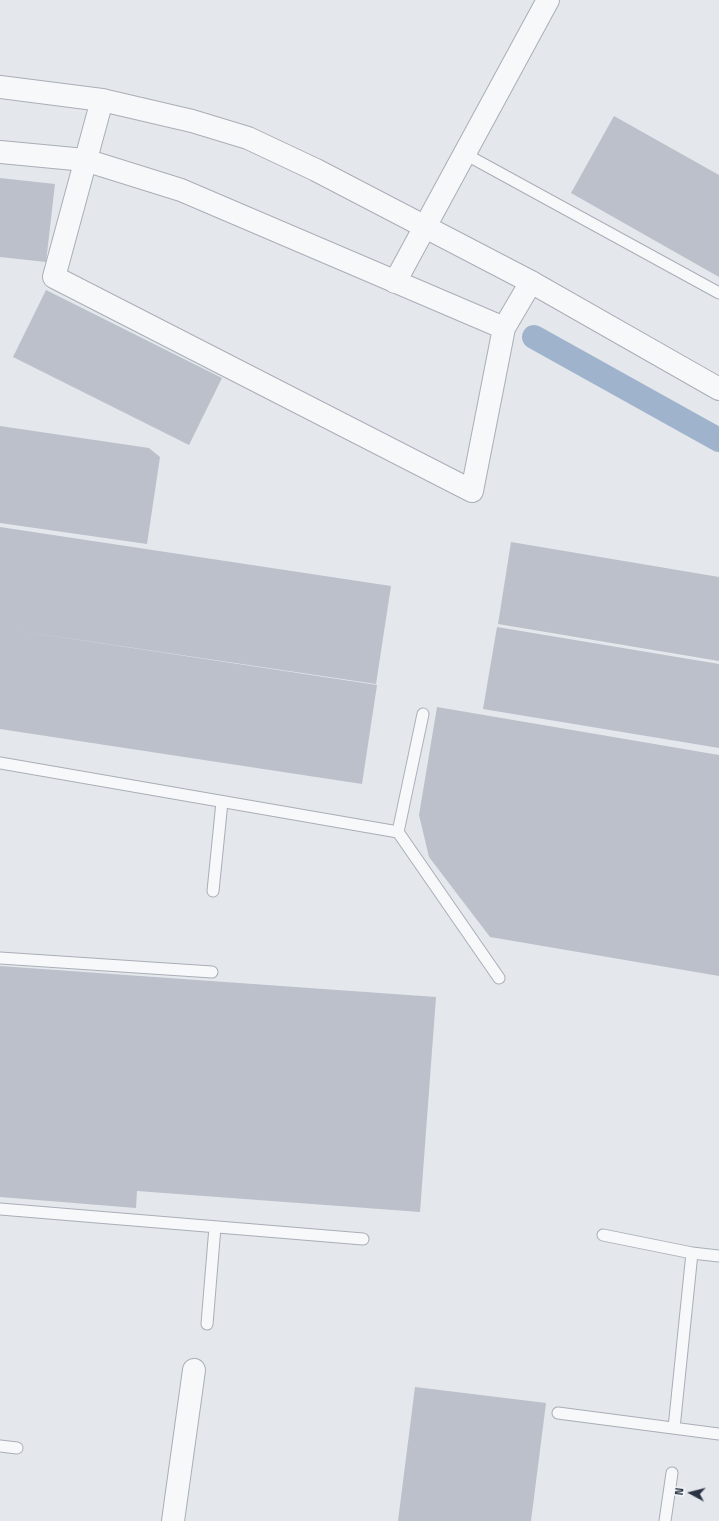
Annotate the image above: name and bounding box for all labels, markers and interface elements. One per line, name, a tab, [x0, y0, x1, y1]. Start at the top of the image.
north arrow	[671, 1473, 711, 1513]
text: N	[671, 1487, 687, 1496]

